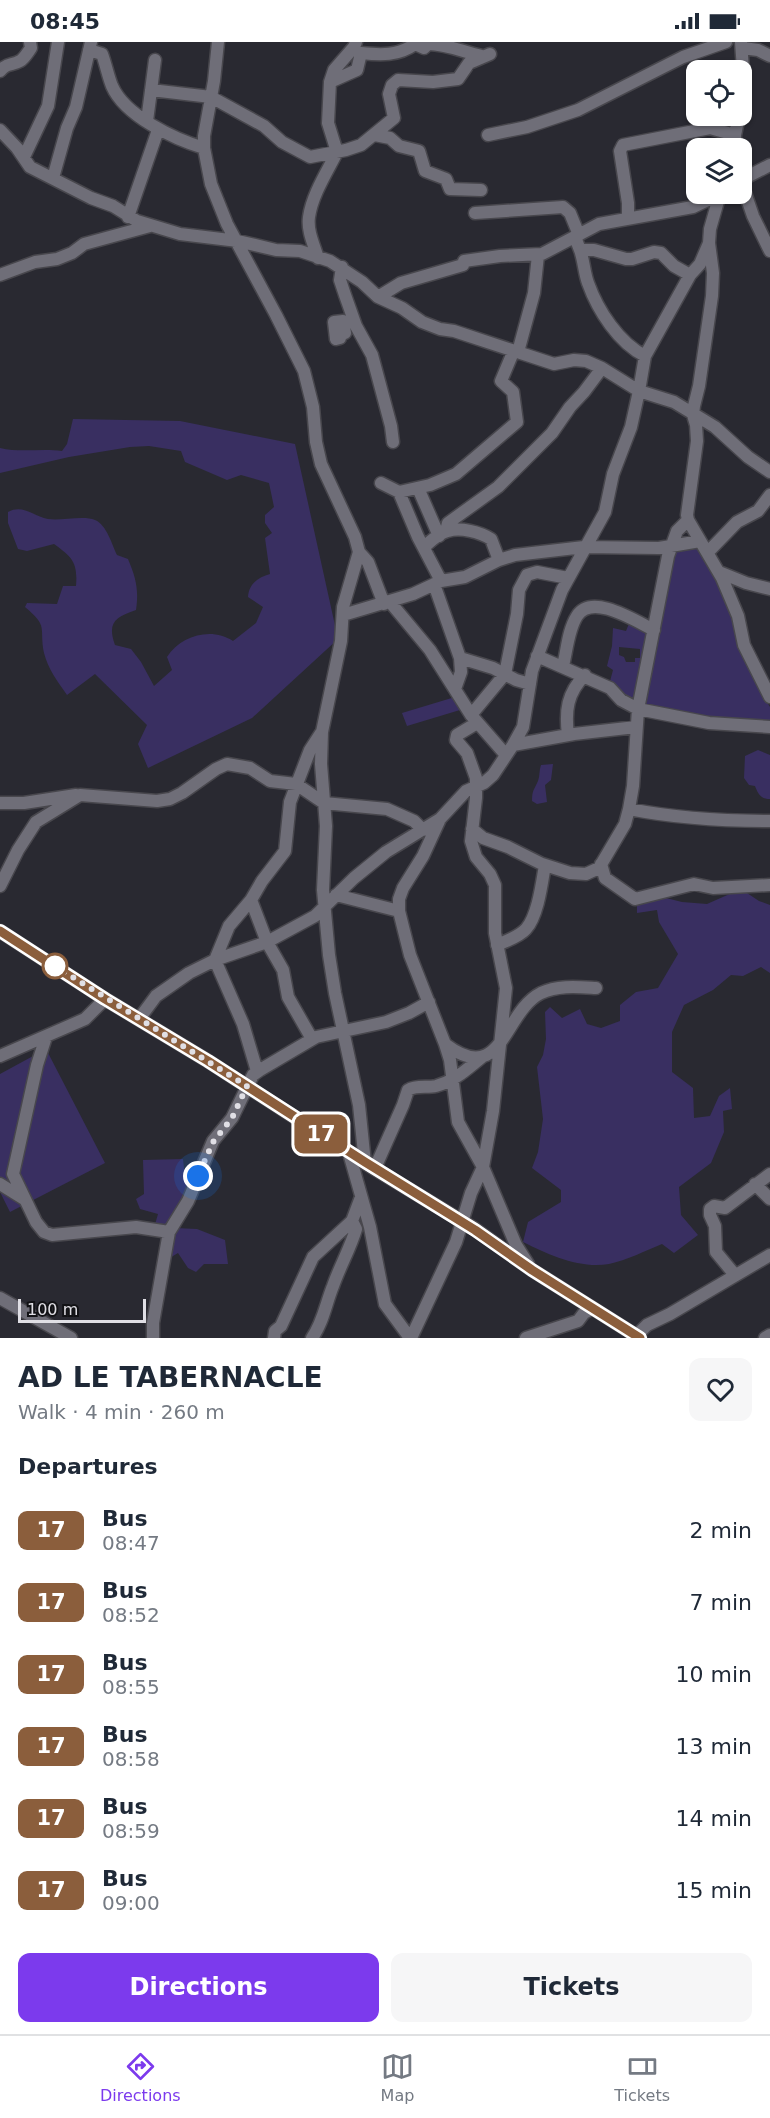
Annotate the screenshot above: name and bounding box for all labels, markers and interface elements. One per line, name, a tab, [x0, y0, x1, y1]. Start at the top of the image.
text: 08:45	[30, 9, 100, 34]
map controls	[686, 60, 752, 204]
button: locate	[686, 60, 752, 126]
button: layers	[686, 138, 752, 204]
unlabelled marker	[42, 953, 68, 979]
line badge: 17	[294, 1114, 348, 1154]
text: 17	[306, 1122, 336, 1146]
your location	[183, 1161, 213, 1191]
scale bar	[18, 1296, 146, 1324]
text: 100 m	[27, 1300, 78, 1319]
button: heart	[689, 1358, 752, 1421]
text: AD LE TABERNACLE	[18, 1361, 323, 1394]
text: Walk · 4 min · 260 m	[18, 1400, 225, 1424]
text: Departures	[18, 1454, 158, 1479]
text: Bus	[102, 1506, 148, 1531]
text: 17	[36, 1518, 66, 1542]
text: 2 min	[690, 1518, 752, 1543]
text: 08:47	[102, 1531, 160, 1555]
text: Bus	[102, 1578, 148, 1603]
text: 17	[36, 1590, 66, 1614]
text: 7 min	[690, 1590, 752, 1615]
text: 08:52	[102, 1603, 160, 1627]
text: Bus	[102, 1650, 148, 1675]
text: 17	[36, 1662, 66, 1686]
text: 10 min	[676, 1662, 752, 1687]
text: 08:55	[102, 1675, 160, 1699]
text: Bus	[102, 1722, 148, 1747]
text: 17	[36, 1734, 66, 1758]
text: 13 min	[676, 1734, 752, 1759]
text: 08:58	[102, 1747, 160, 1771]
text: Bus	[102, 1794, 148, 1819]
text: 17	[36, 1806, 66, 1830]
text: 14 min	[676, 1806, 752, 1831]
text: 08:59	[102, 1819, 160, 1843]
text: Bus	[102, 1866, 148, 1891]
text: 17	[36, 1878, 66, 1902]
text: 15 min	[676, 1878, 752, 1903]
text: 09:00	[102, 1891, 160, 1915]
button: Directions	[18, 1953, 379, 2022]
button: Tickets	[391, 1953, 752, 2022]
tab: Directions	[100, 2050, 181, 2105]
tab: Map	[381, 2050, 414, 2105]
tab: Tickets	[614, 2050, 670, 2105]

